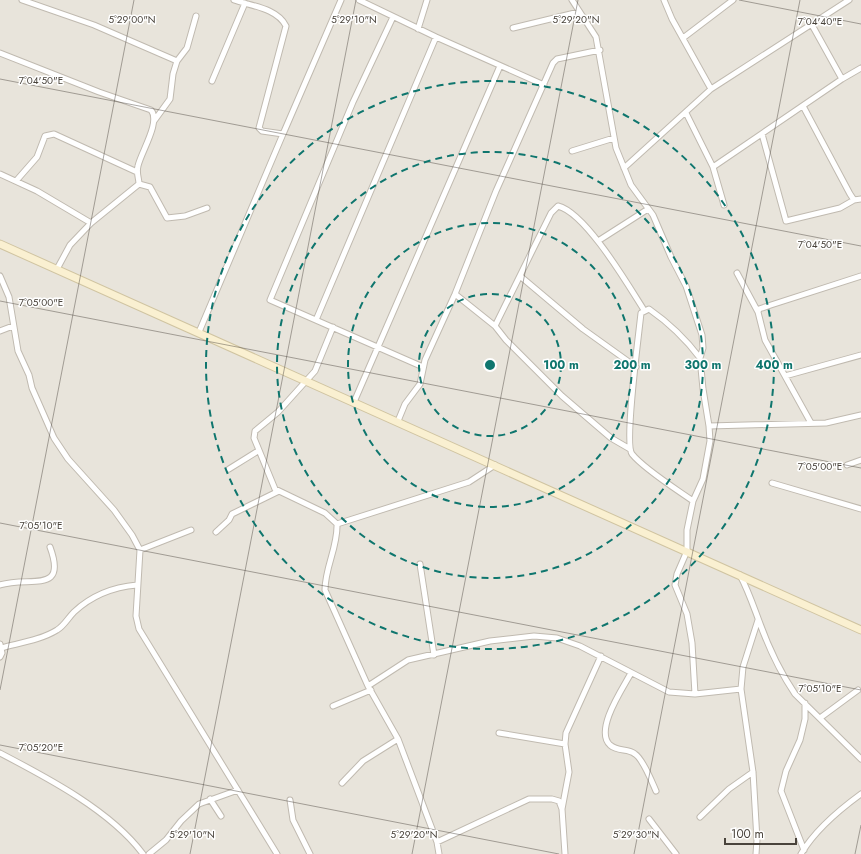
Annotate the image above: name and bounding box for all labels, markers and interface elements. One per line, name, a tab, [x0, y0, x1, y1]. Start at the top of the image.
text: 5°29'00"N	[108, 12, 156, 27]
text: 5°29'10"N	[331, 12, 377, 27]
text: 5°29'20"N	[553, 12, 599, 27]
text: 7°04'40"E	[798, 14, 842, 29]
text: 7°04'50"E	[19, 73, 63, 88]
text: 7°04'50"E	[798, 237, 842, 252]
text: 7°05'00"E	[19, 295, 63, 310]
text: 100 m	[543, 356, 579, 374]
text: 200 m	[613, 356, 651, 374]
text: 300 m	[685, 356, 722, 374]
text: 400 m	[755, 356, 793, 374]
centre of rings	[483, 358, 497, 372]
text: 7°05'00"E	[798, 459, 842, 474]
text: 7°05'10"E	[19, 518, 63, 533]
text: 7°05'10"E	[798, 681, 842, 696]
text: 7°05'20"E	[19, 740, 63, 755]
scale bar	[725, 820, 796, 846]
text: 100 m	[731, 825, 764, 843]
text: 5°29'10"N	[169, 827, 215, 842]
text: 5°29'20"N	[391, 827, 437, 842]
text: 5°29'30"N	[613, 827, 659, 842]

